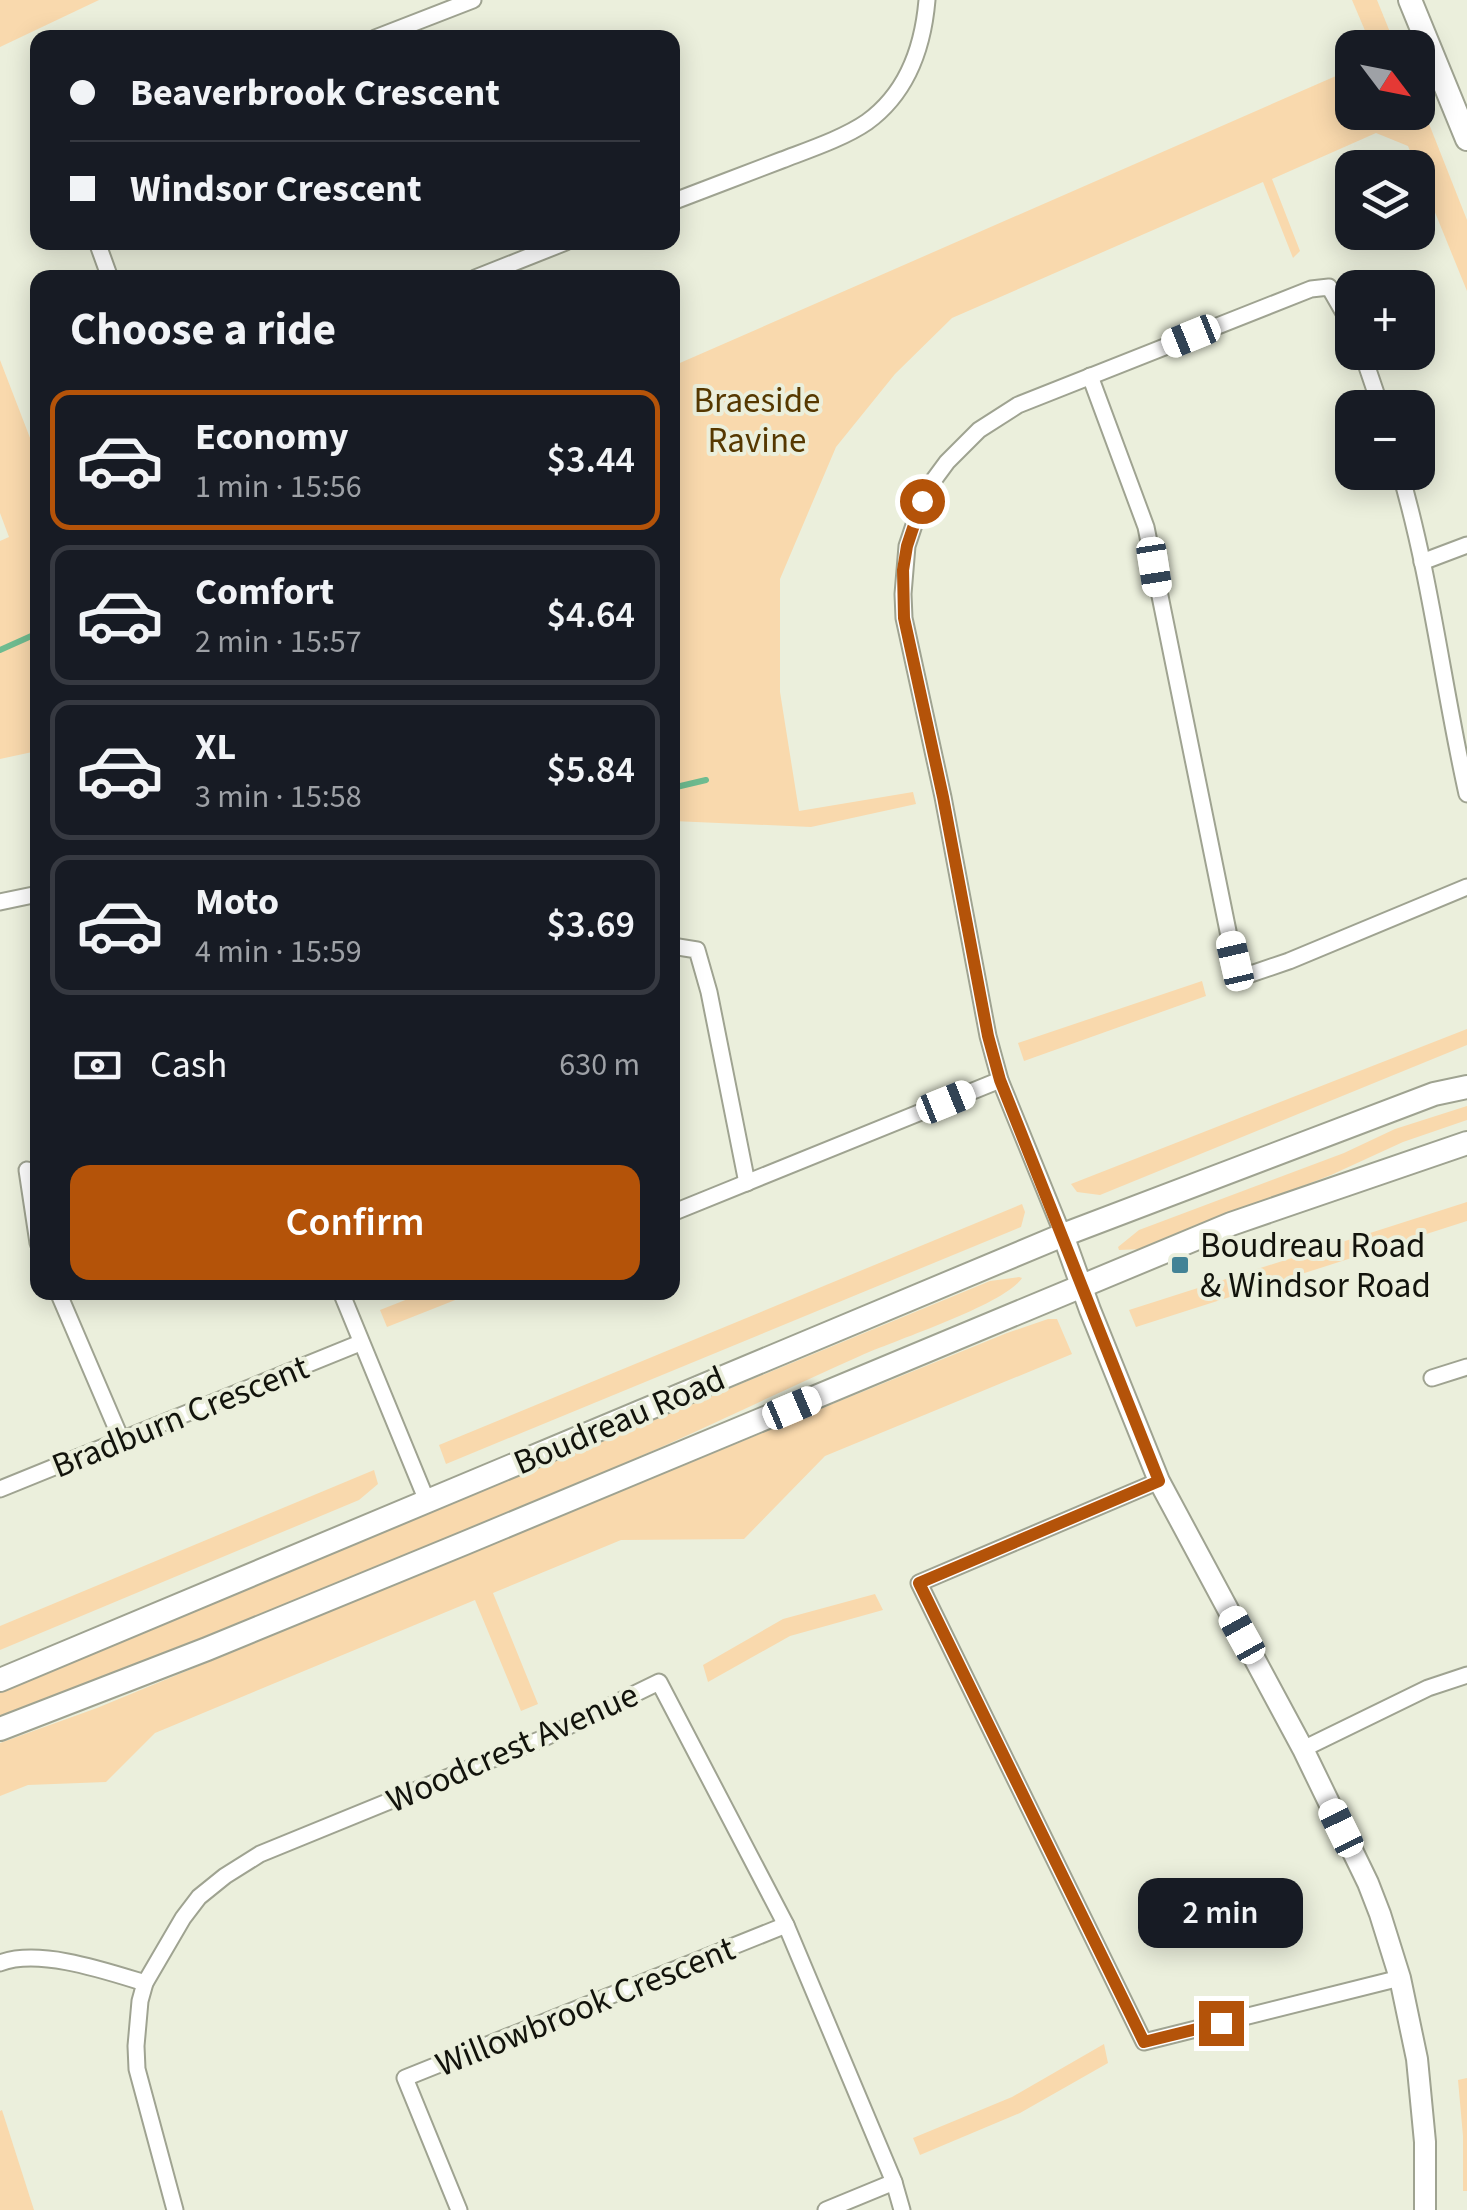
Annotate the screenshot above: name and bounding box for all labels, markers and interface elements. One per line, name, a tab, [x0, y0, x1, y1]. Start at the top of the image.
north arrow	[1335, 30, 1435, 130]
map controls	[1335, 30, 1435, 490]
text: Beaverbrook Crescent	[130, 66, 500, 120]
button: layers	[1335, 150, 1435, 250]
text: Windsor Crescent	[130, 162, 422, 216]
button: +	[1335, 270, 1435, 370]
text: Choose a ride	[70, 298, 336, 362]
car	[1158, 311, 1224, 361]
park label: Braeside Ravine	[694, 376, 820, 466]
button: −	[1335, 390, 1435, 490]
text: Economy	[195, 410, 348, 464]
icon: car	[75, 415, 165, 505]
text: $3.44	[547, 433, 635, 487]
text: 1 min · 15:56	[195, 464, 362, 510]
route start	[900, 479, 945, 524]
car	[1134, 535, 1174, 599]
text: Comfort	[195, 565, 334, 619]
icon: car	[75, 570, 165, 660]
text: $4.64	[547, 588, 635, 642]
text: 2 min · 15:57	[195, 619, 362, 665]
text: XL	[195, 720, 236, 774]
icon: car	[75, 725, 165, 815]
text: $5.84	[547, 743, 635, 797]
text: 3 min · 15:58	[195, 774, 362, 820]
text: Moto	[195, 875, 279, 929]
icon: car	[75, 880, 165, 970]
text: $3.69	[547, 898, 635, 952]
car	[1214, 928, 1256, 994]
text: 4 min · 15:59	[195, 929, 362, 975]
icon: cash	[70, 1038, 125, 1093]
text: Cash	[150, 1038, 227, 1092]
text: 630 m	[559, 1042, 640, 1088]
car	[913, 1077, 979, 1127]
button: Confirm	[70, 1165, 640, 1280]
place label: Boudreau Road & Windsor Road	[1200, 1221, 1431, 1311]
marker: Boudreau Road & Windsor Road	[1169, 1254, 1191, 1276]
street label: Bradburn Crescent	[44, 1343, 316, 1491]
street label: Boudreau Road	[506, 1354, 733, 1488]
car	[759, 1382, 825, 1434]
car	[1214, 1601, 1270, 1669]
street label: Woodcrest Avenue	[379, 1670, 646, 1826]
car	[1314, 1794, 1368, 1862]
callout: 2 min	[1138, 1878, 1304, 1948]
text: 2 min	[1182, 1890, 1259, 1936]
street label: Willowbrook Crescent	[428, 1924, 743, 2090]
route end	[1199, 2001, 1244, 2046]

